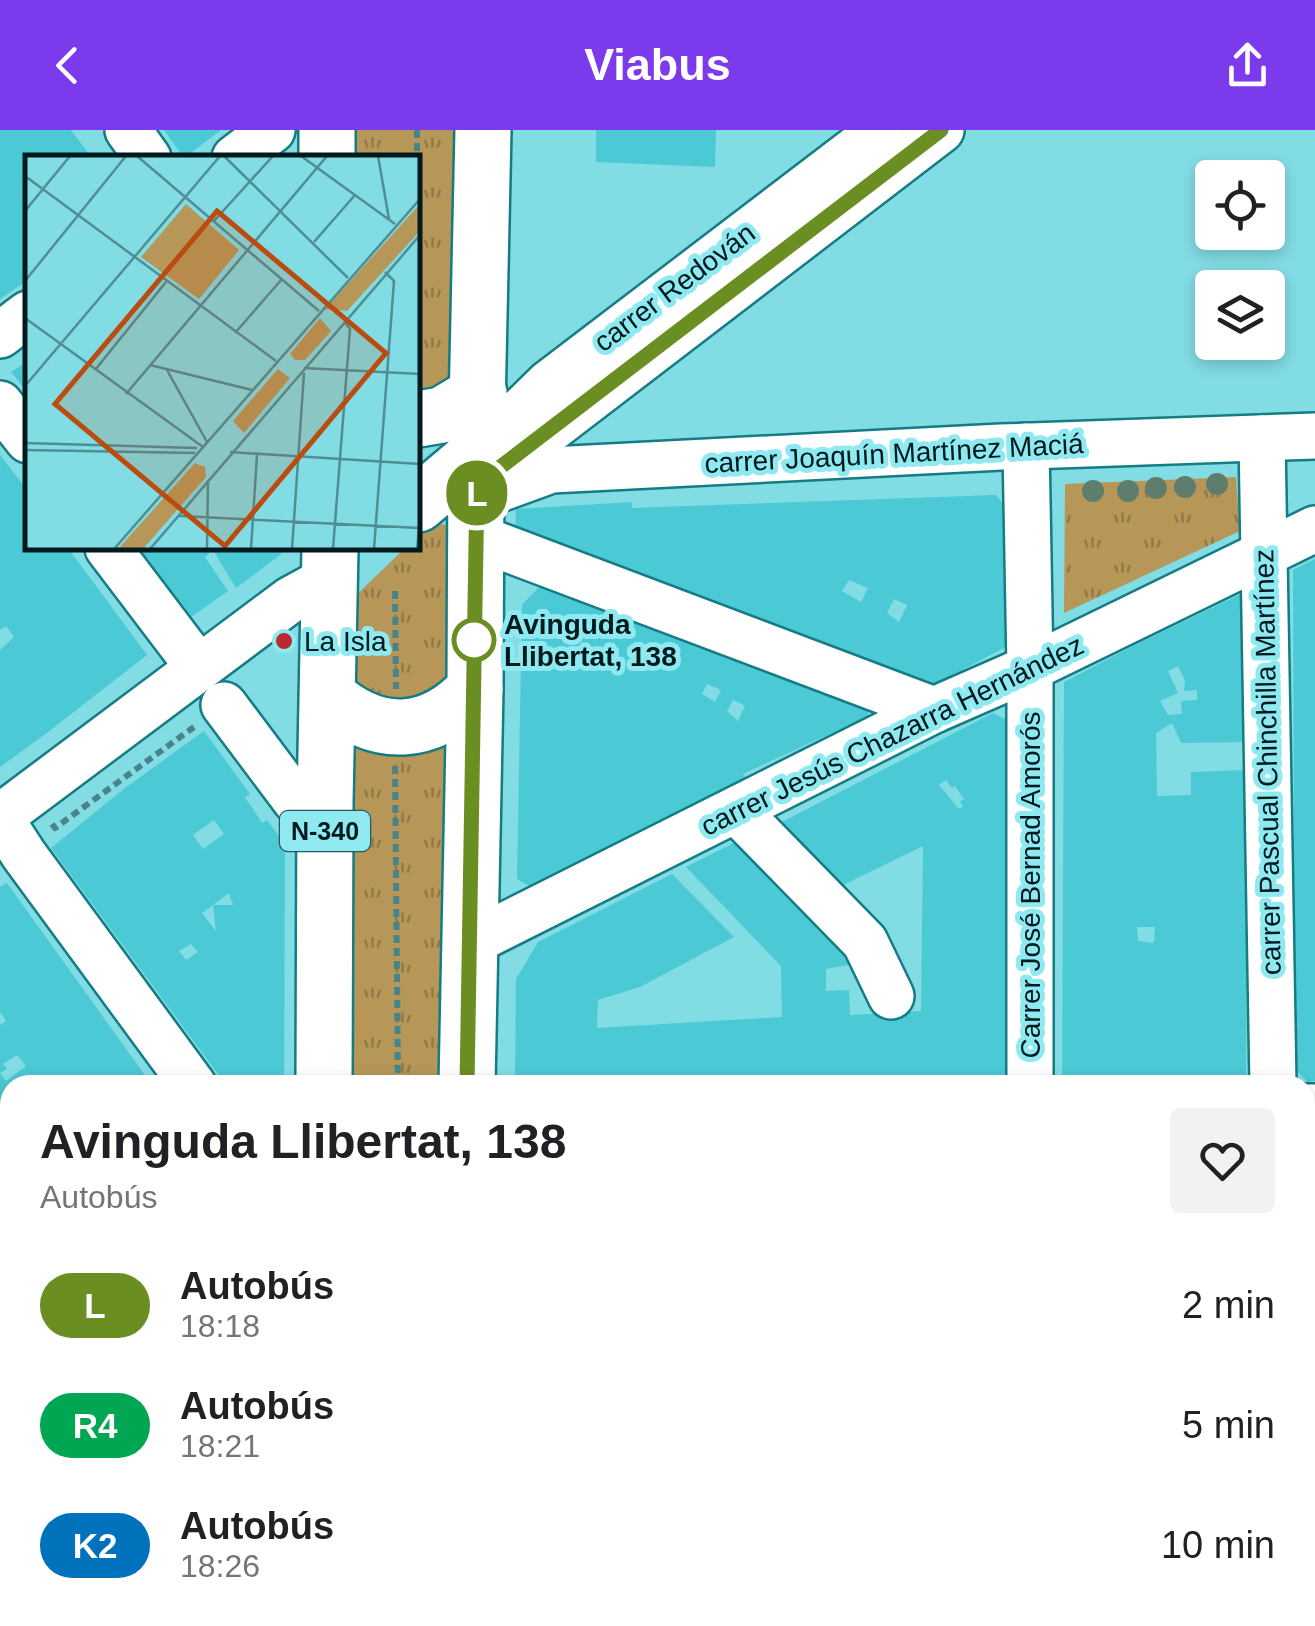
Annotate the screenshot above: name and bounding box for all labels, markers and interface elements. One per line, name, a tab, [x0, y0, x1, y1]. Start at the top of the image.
icon: back	[40, 38, 95, 93]
icon: share	[1220, 38, 1275, 93]
text: Viabus	[584, 39, 731, 90]
inset map	[25, 155, 420, 550]
map controls	[1195, 160, 1285, 360]
button: locate	[1195, 160, 1285, 250]
street label: carrer Redován	[588, 217, 761, 358]
button: layers	[1195, 270, 1285, 360]
street label: carrer Joaquín Martínez Maciá	[704, 428, 1085, 479]
line badge: L	[444, 460, 510, 526]
text: L	[466, 474, 488, 513]
street label: carrer Pascual Chinchilla Martínez	[1248, 549, 1287, 975]
place label: Avinguda Llibertat, 138	[504, 609, 677, 672]
marker: Avinguda Llibertat, 138	[453, 619, 495, 661]
place label: La Isla	[304, 626, 387, 657]
street label: carrer Jesús Chazarra Hernández	[696, 629, 1089, 842]
marker: La Isla	[273, 630, 295, 652]
street label: Carrer José Bernad Amorós	[1015, 711, 1046, 1059]
road number: N-340	[280, 811, 370, 851]
button: heart	[1170, 1108, 1275, 1213]
text: Avinguda Llibertat, 138	[40, 1115, 566, 1168]
text: Autobús	[40, 1179, 157, 1215]
text: Autobús	[180, 1265, 334, 1307]
text: 2 min	[1182, 1284, 1275, 1326]
text: L	[84, 1286, 106, 1325]
text: 18:18	[180, 1308, 260, 1344]
text: Autobús	[180, 1385, 334, 1427]
text: 5 min	[1182, 1404, 1275, 1446]
text: R4	[73, 1406, 117, 1445]
text: 18:21	[180, 1428, 260, 1464]
text: Autobús	[180, 1505, 334, 1547]
text: 10 min	[1161, 1524, 1275, 1566]
text: K2	[73, 1526, 117, 1565]
text: 18:26	[180, 1548, 260, 1584]

